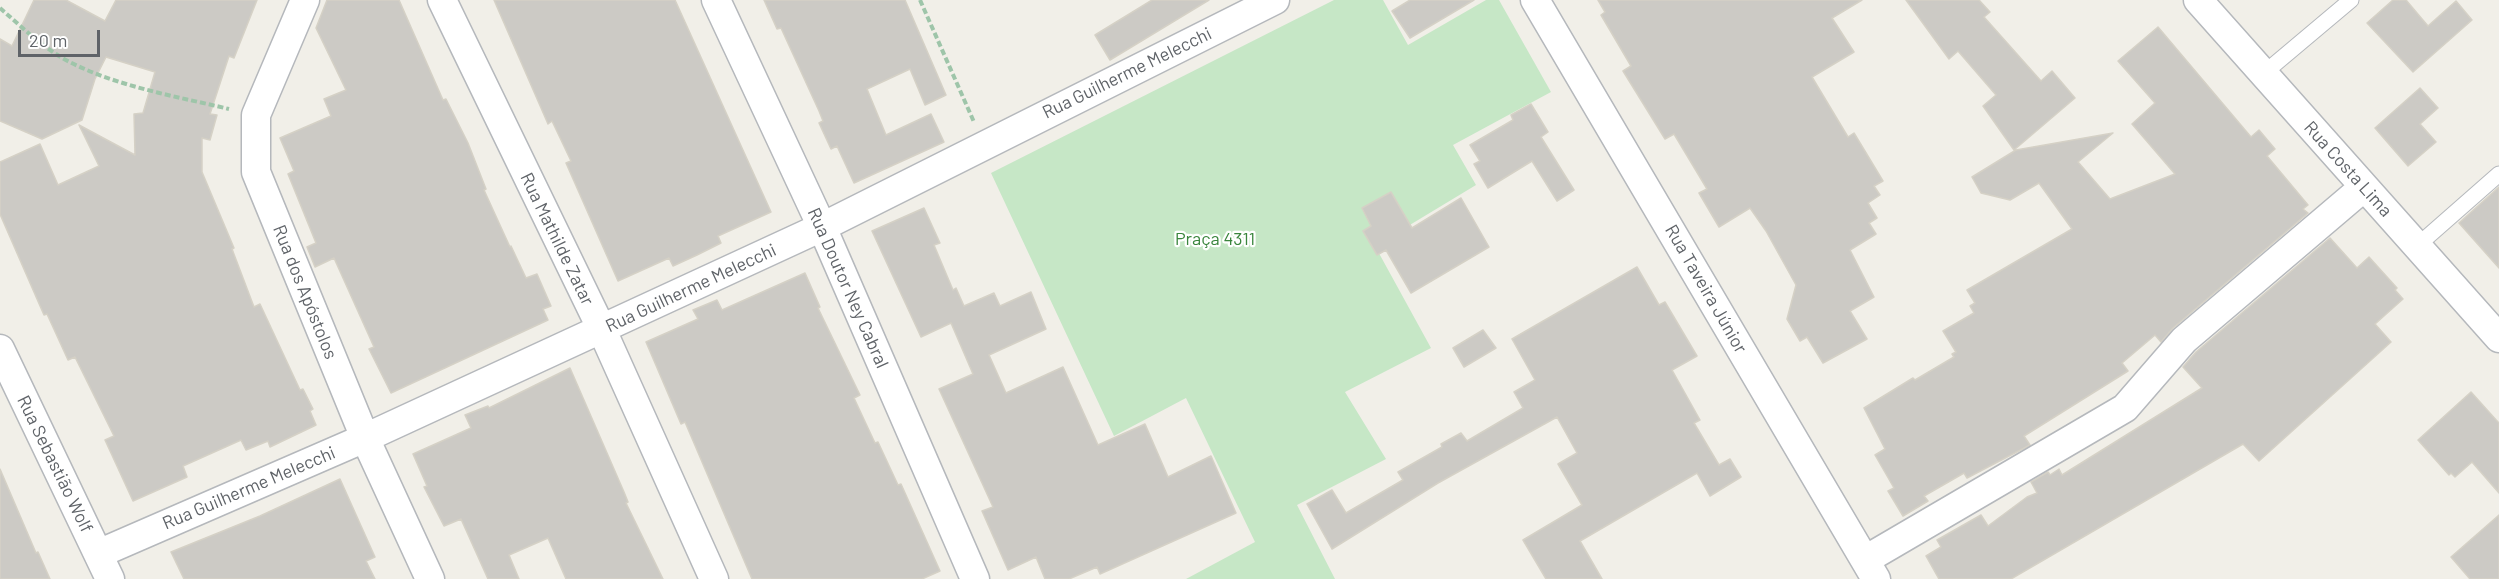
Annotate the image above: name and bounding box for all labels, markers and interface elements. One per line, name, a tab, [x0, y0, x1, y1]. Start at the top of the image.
scale bar	[21, 18, 104, 56]
street label: Rua Guilherme Melecchi	[1039, 23, 1215, 123]
text: 20 m	[29, 29, 67, 51]
street label: Rua Costa Lima	[2299, 117, 2397, 221]
street label: Rua Mathilde Zatar	[516, 169, 598, 309]
street label: Rua Doutor Ney Cabral	[803, 204, 893, 372]
street label: Rua Taveira Júnior	[1660, 221, 1752, 357]
street label: Rua dos Apóstolos	[268, 222, 342, 362]
park label: Praça 4311	[1175, 228, 1255, 250]
street label: Rua Guilherme Melecchi	[602, 239, 780, 337]
street label: Rua Sebastião Wolf	[12, 392, 98, 536]
street label: Rua Guilherme Melecchi	[159, 442, 339, 534]

